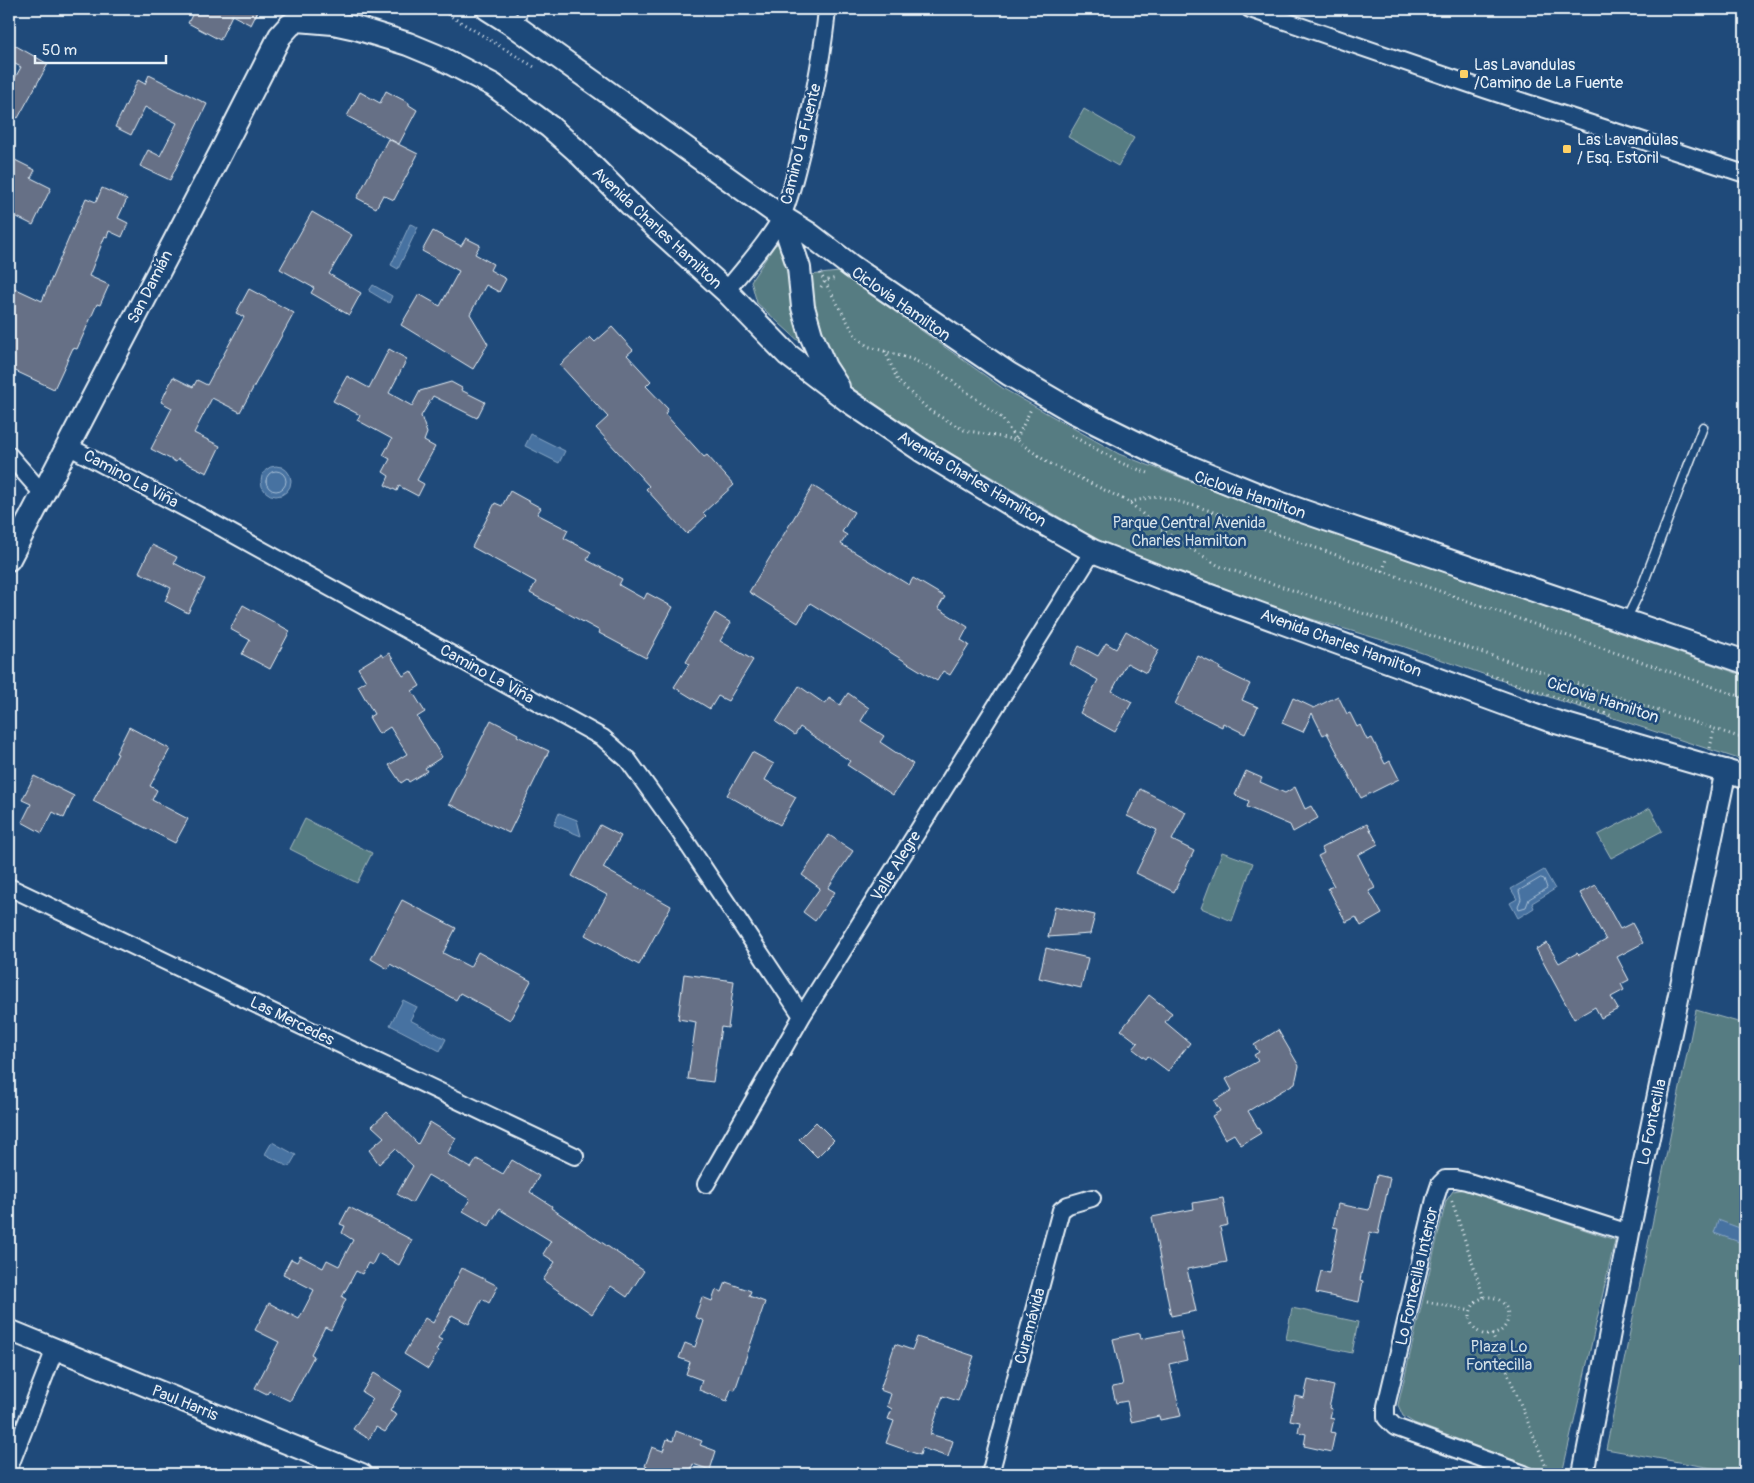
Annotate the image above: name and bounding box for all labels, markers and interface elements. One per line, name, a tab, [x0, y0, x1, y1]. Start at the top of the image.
scale bar	[35, 32, 166, 64]
text: 50 m	[42, 41, 77, 60]
place label: Las Lavandulas /Camino de La Fuente	[1474, 55, 1623, 93]
marker: Las Lavandulas /Camino de La Fuente	[1458, 68, 1470, 80]
street label: Camino La Fuente	[776, 81, 826, 207]
place label: Las Lavandulas / Esq. Estoril	[1577, 130, 1678, 168]
marker: Las Lavandulas / Esq. Estoril	[1561, 143, 1573, 155]
street label: Avenida Charles Hamilton	[588, 163, 726, 293]
street label: San Damián	[123, 247, 177, 327]
street label: Ciclovia Hamilton	[848, 262, 954, 346]
street label: Avenida Charles Hamilton	[894, 427, 1050, 531]
street label: Camino La Viña	[80, 446, 182, 512]
street label: Ciclovia Hamilton	[1192, 467, 1308, 523]
park label: Parque Central Avenida Charles Hamilton	[1113, 513, 1265, 551]
street label: Avenida Charles Hamilton	[1258, 605, 1424, 681]
street label: Camino La Viña	[436, 640, 538, 708]
street label: Ciclovia Hamilton	[1544, 672, 1662, 728]
street label: Valle Alegre	[866, 827, 926, 905]
street label: Las Mercedes	[247, 992, 337, 1050]
street label: Lo Fontecilla	[1633, 1077, 1671, 1167]
street label: Lo Fontecilla Interior	[1391, 1204, 1443, 1347]
street label: Curamávida	[1010, 1286, 1050, 1366]
park label: Plaza Lo Fontecilla	[1466, 1337, 1532, 1375]
street label: Paul Harris	[149, 1381, 221, 1425]

